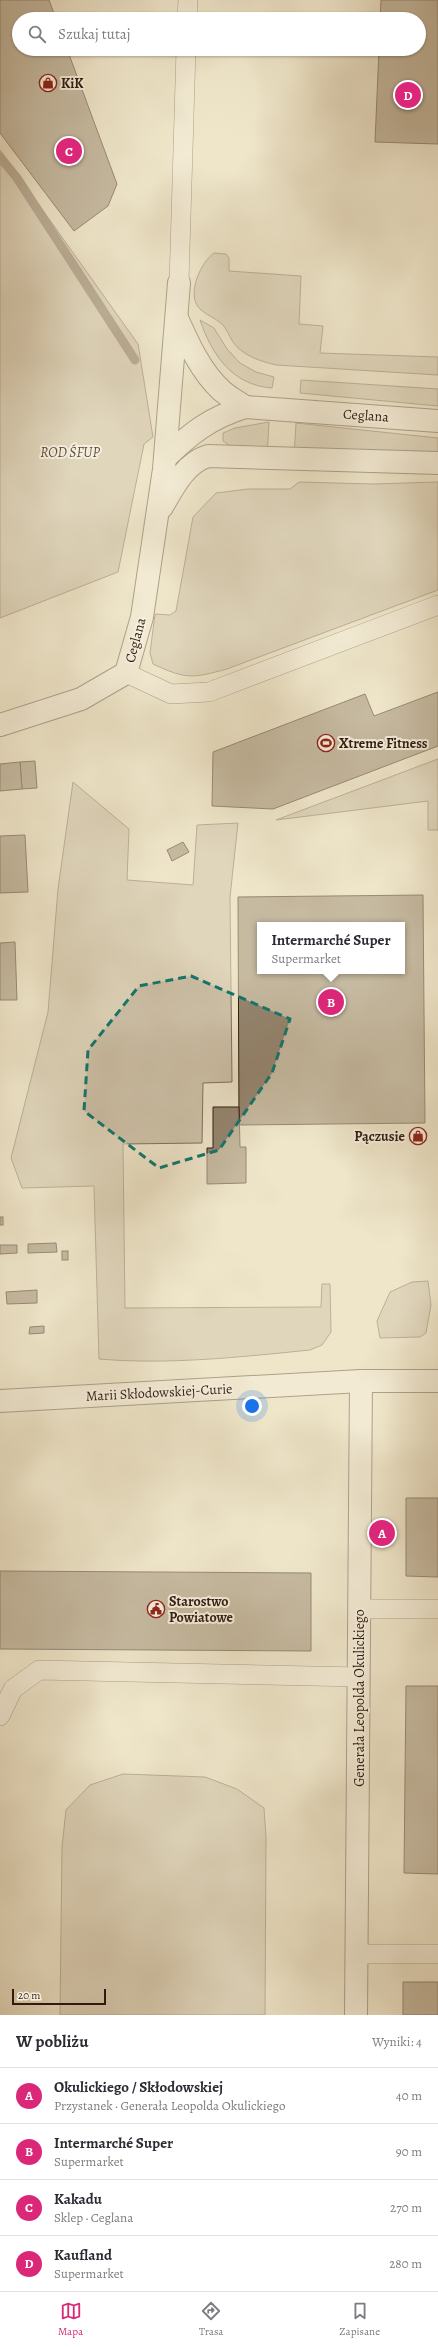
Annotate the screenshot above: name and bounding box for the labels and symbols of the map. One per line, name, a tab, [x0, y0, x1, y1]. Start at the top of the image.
shop icon: KiK	[38, 73, 58, 93]
place label: KiK	[61, 74, 84, 93]
pin: D	[395, 80, 421, 110]
pin: C	[56, 136, 82, 166]
street label: Ceglana	[342, 404, 390, 427]
park label: ROD ŚFUP	[40, 443, 100, 462]
street label: Ceglana	[120, 615, 151, 665]
sports icon: Xtreme Fitness	[316, 733, 336, 753]
place label: Xtreme Fitness	[339, 734, 428, 753]
pin: B	[318, 987, 344, 1017]
shop icon: Pączusie	[408, 1126, 428, 1146]
place label: Pączusie	[354, 1127, 406, 1146]
street label: Marii Skłodowskiej-Curie	[85, 1379, 233, 1406]
your location	[242, 1396, 262, 1416]
pin: A	[369, 1518, 395, 1548]
place label: Starostwo Powiatowe	[169, 1592, 234, 1627]
public building icon: Starostwo Powiatowe	[146, 1599, 166, 1619]
street label: Generała Leopolda Okulickiego	[350, 1609, 369, 1787]
scale bar	[12, 1987, 106, 2006]

